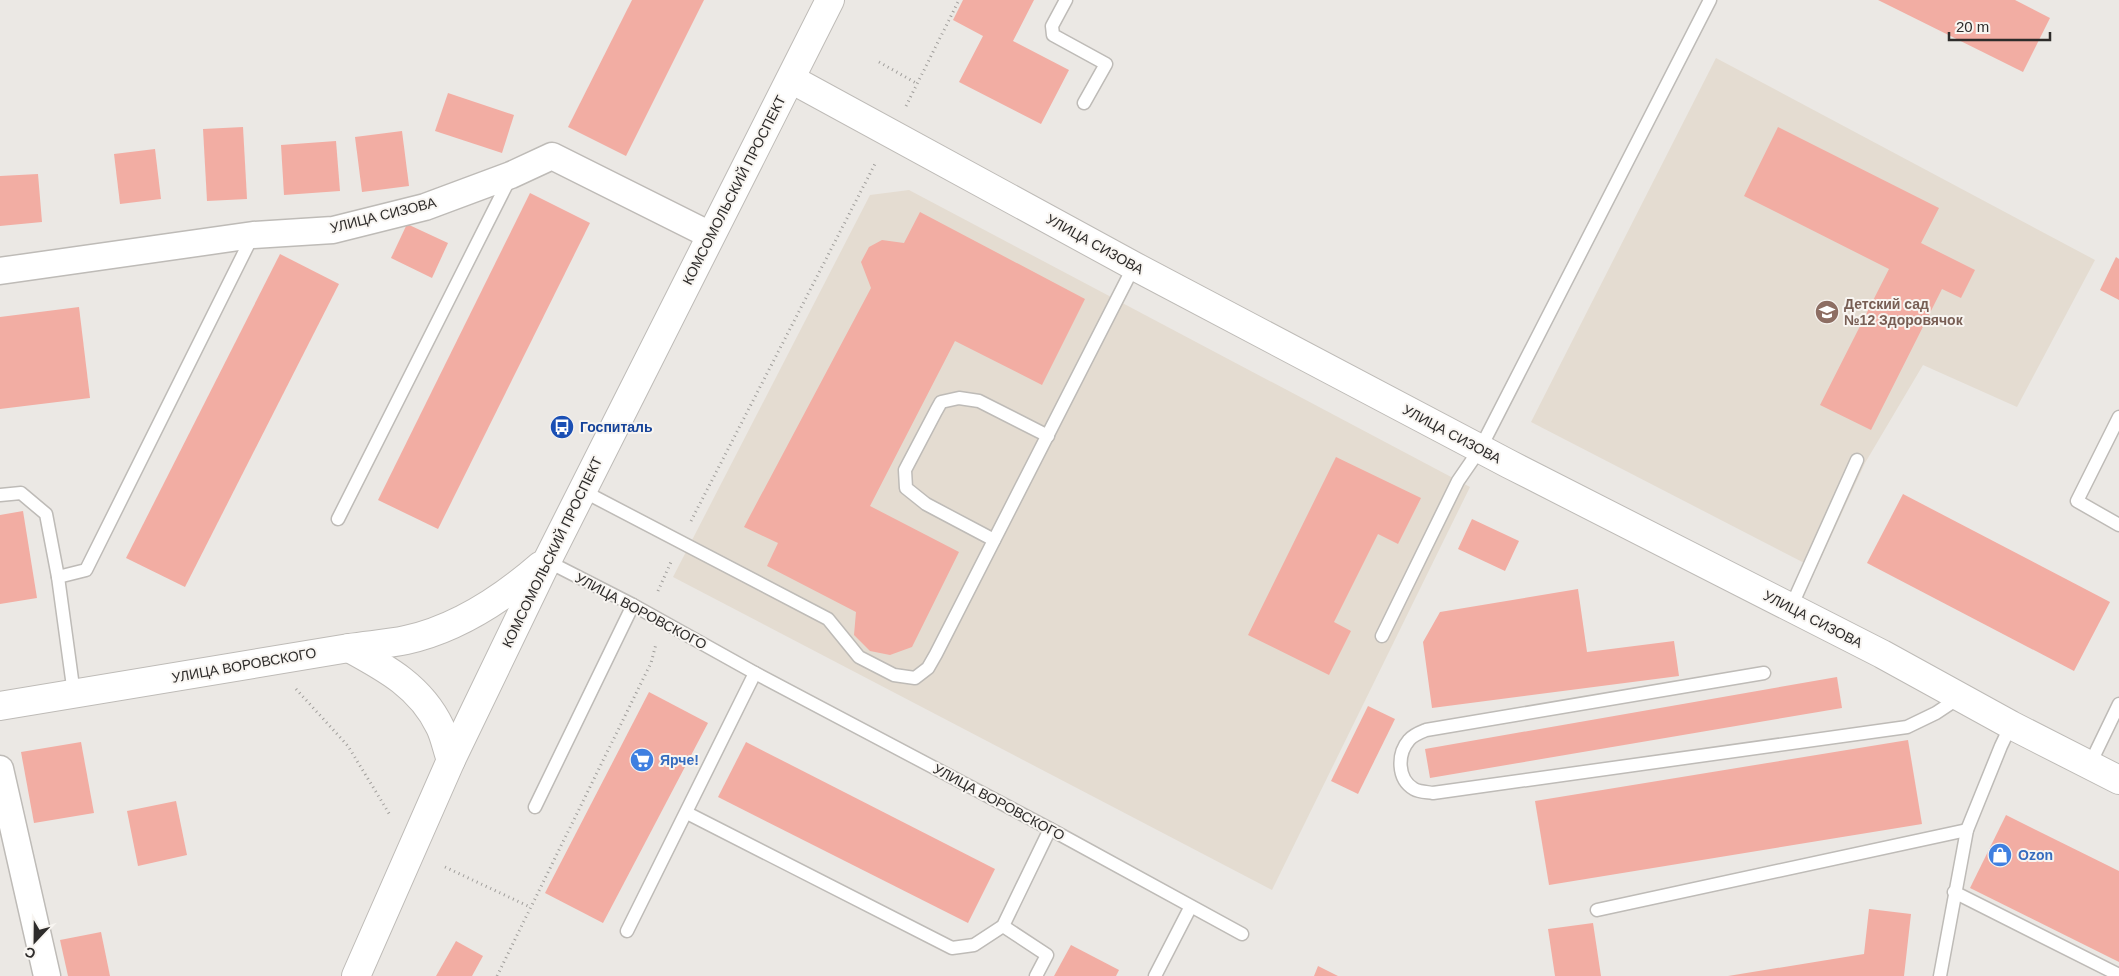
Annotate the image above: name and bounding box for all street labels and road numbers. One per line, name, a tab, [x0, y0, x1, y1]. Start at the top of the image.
street label: КОМСОМОЛЬСКИЙ ПРОСПЕКТ	[678, 92, 789, 287]
street label: УЛИЦА СИЗОВА	[328, 194, 438, 236]
street label: УЛИЦА СИЗОВА	[1044, 211, 1147, 278]
street label: УЛИЦА СИЗОВА	[1400, 401, 1504, 467]
street label: КОМСОМОЛЬСКИЙ ПРОСПЕКТ	[498, 453, 605, 650]
street label: УЛИЦА ВОРОВСКОГО	[573, 570, 710, 653]
street label: УЛИЦА СИЗОВА	[1761, 587, 1866, 651]
street label: УЛИЦА ВОРОВСКОГО	[170, 644, 318, 686]
street label: УЛИЦА ВОРОВСКОГО	[931, 761, 1068, 844]

